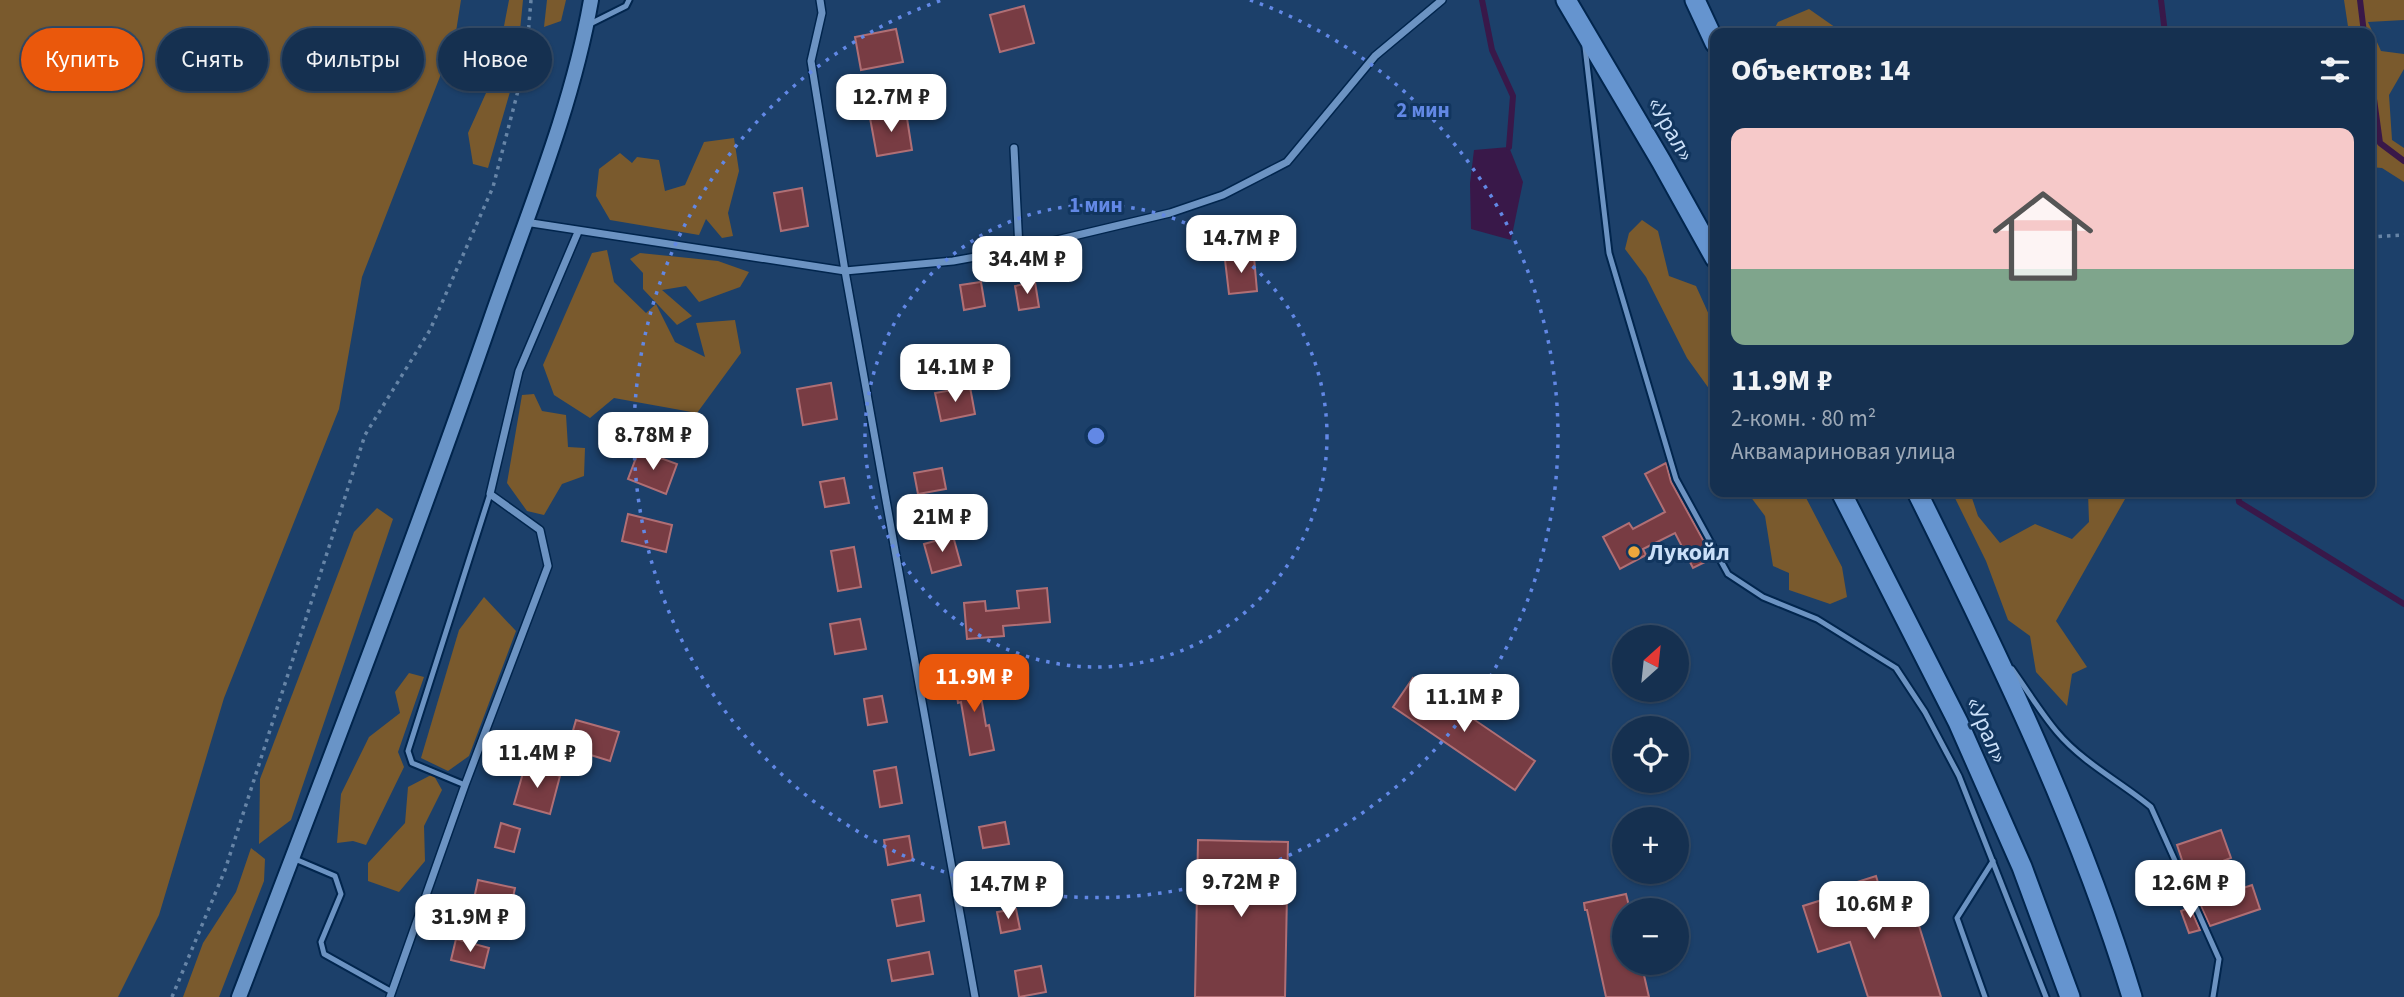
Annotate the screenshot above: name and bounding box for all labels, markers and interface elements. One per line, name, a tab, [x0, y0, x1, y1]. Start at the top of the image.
chip: Купить	[21, 28, 143, 91]
chip: Снять	[157, 28, 268, 91]
chip: Фильтры	[282, 28, 424, 91]
chip: Новое	[438, 28, 552, 91]
text: Объектов: 14	[1731, 49, 1910, 92]
icon: filters	[2316, 51, 2354, 89]
pin: 12.7M ₽	[826, 74, 956, 134]
text: 12.7M ₽	[852, 80, 930, 113]
street label: «Урал»	[1638, 90, 1703, 168]
text: 2 мин	[1396, 95, 1450, 125]
icon: home	[1980, 173, 2106, 299]
text: 1 мин	[1069, 190, 1123, 220]
pin: 14.7M ₽	[1176, 216, 1306, 275]
text: 14.7M ₽	[1202, 221, 1280, 254]
pin: 34.4M ₽	[962, 236, 1092, 296]
text: 34.4M ₽	[988, 242, 1066, 275]
pin: 14.1M ₽	[890, 344, 1020, 404]
text: 14.1M ₽	[916, 350, 994, 383]
text: 11.9M ₽	[1731, 359, 1832, 402]
text: 2-комн. · 80 m²	[1731, 402, 1876, 435]
pin: 8.78M ₽	[588, 412, 718, 472]
text: 8.78M ₽	[614, 418, 692, 451]
centre of rings	[1084, 424, 1108, 448]
text: Аквамариновая улица	[1731, 435, 1956, 468]
pin: 21M ₽	[893, 494, 991, 554]
text: 21M ₽	[913, 500, 971, 533]
place label: Лукойл	[1647, 535, 1730, 570]
marker: Лукойл	[1626, 544, 1642, 560]
north arrow	[1612, 625, 1689, 702]
map controls	[1612, 625, 1689, 975]
pin: 11.9M ₽	[909, 654, 1039, 714]
text: 11.9M ₽	[935, 660, 1013, 693]
pin: 11.1M ₽	[1399, 674, 1529, 734]
text: 11.1M ₽	[1425, 680, 1503, 713]
street label: «Урал»	[1956, 691, 2017, 769]
button: locate	[1612, 716, 1689, 793]
pin: 11.4M ₽	[472, 730, 602, 790]
text: 11.4M ₽	[498, 736, 576, 769]
button: +	[1612, 807, 1689, 884]
pin: 9.72M ₽	[1176, 860, 1306, 919]
pin: 12.6M ₽	[2125, 860, 2255, 920]
pin: 14.7M ₽	[943, 862, 1073, 921]
text: 9.72M ₽	[1202, 865, 1280, 898]
text: 12.6M ₽	[2151, 866, 2229, 899]
text: 14.7M ₽	[969, 867, 1047, 900]
pin: 10.6M ₽	[1809, 881, 1939, 941]
text: 10.6M ₽	[1835, 887, 1913, 920]
pin: 31.9M ₽	[405, 894, 535, 954]
button: −	[1612, 898, 1689, 975]
text: 31.9M ₽	[431, 900, 509, 933]

